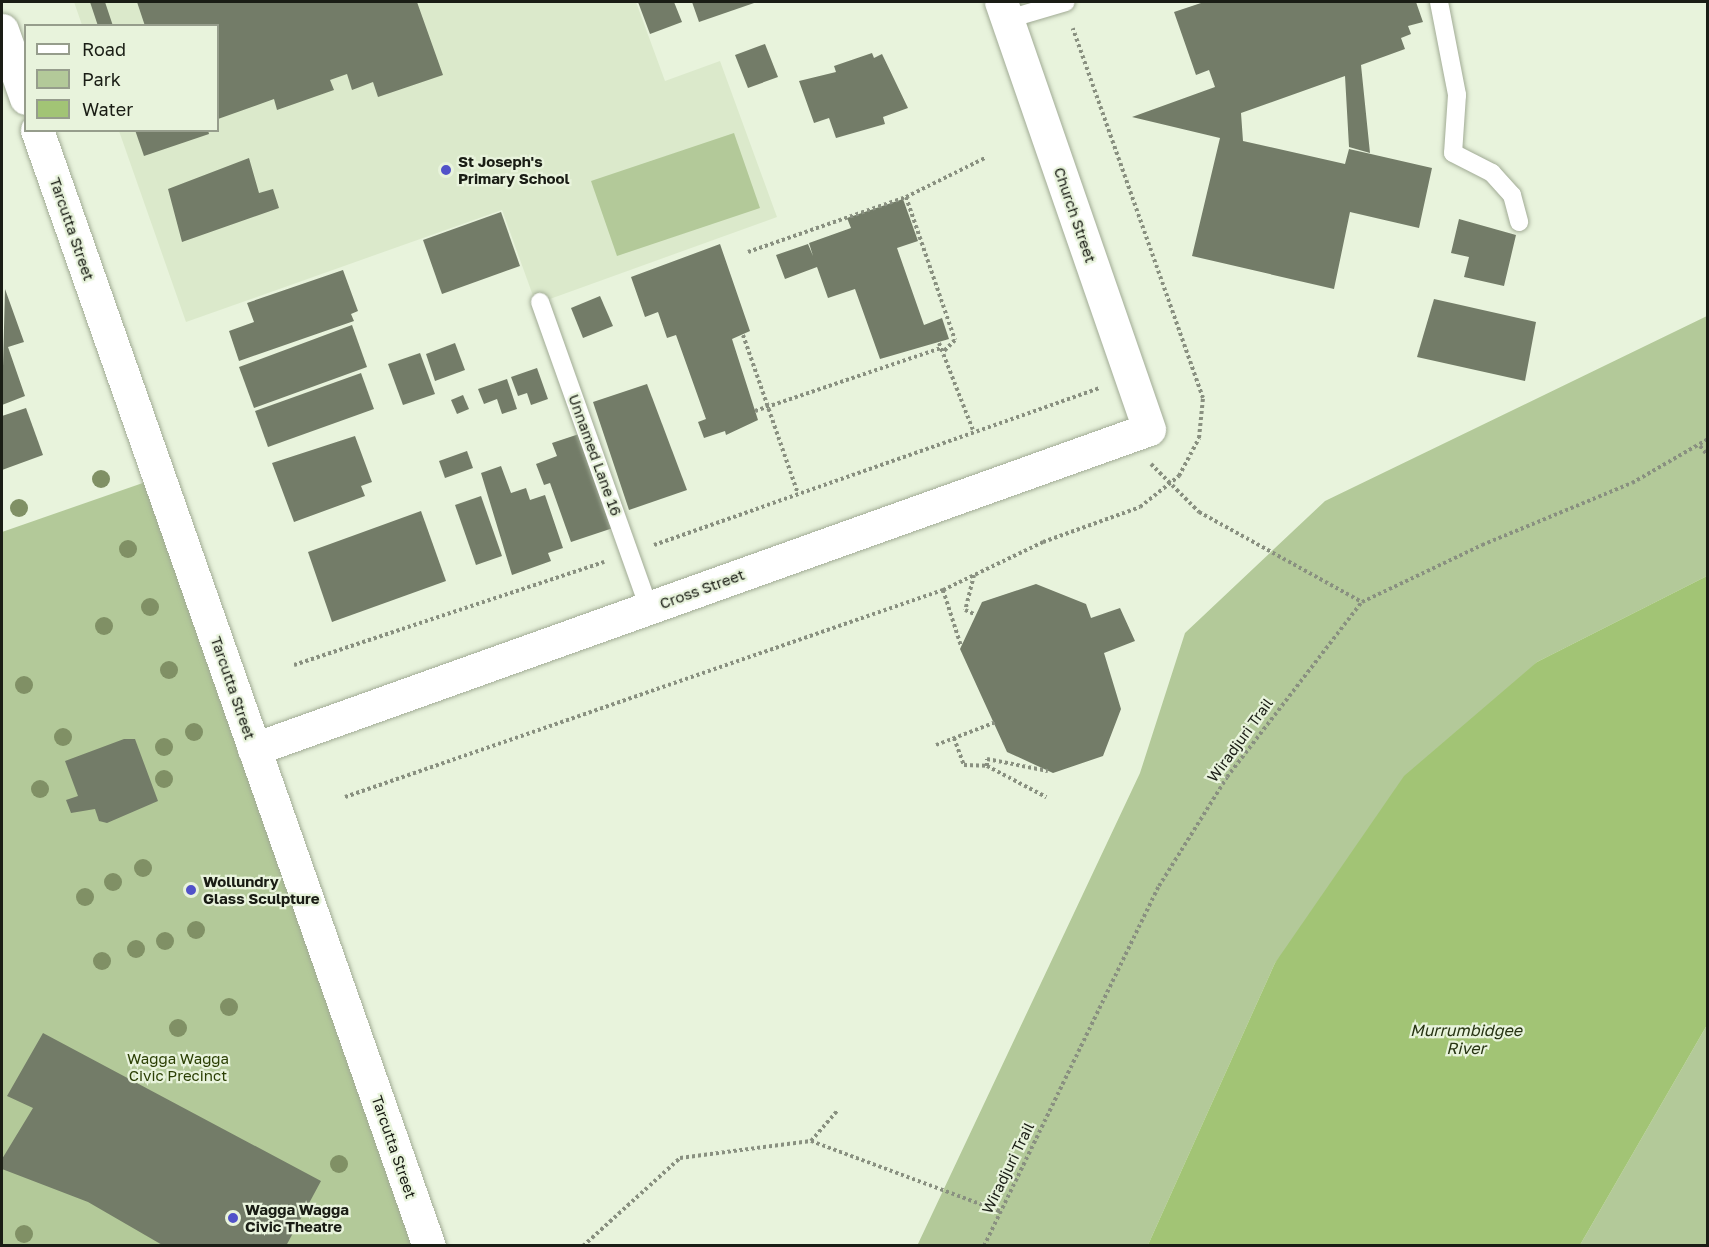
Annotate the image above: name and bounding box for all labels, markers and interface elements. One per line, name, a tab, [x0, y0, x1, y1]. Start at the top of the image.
legend	[24, 24, 219, 132]
text: Road	[82, 38, 126, 60]
text: Park	[82, 68, 121, 90]
text: Water	[82, 98, 133, 120]
place label: St Joseph's Primary School	[458, 152, 570, 187]
marker: St Joseph's Primary School	[439, 163, 453, 177]
street label: Church Street	[1050, 165, 1100, 265]
street label: Tarcutta Street	[46, 175, 98, 283]
street label: Unnamed Lane 16	[565, 392, 625, 518]
street label: Cross Street	[657, 565, 747, 613]
street label: Tarcutta Street	[207, 634, 259, 742]
street label: Wiradjuri Trail	[1203, 694, 1277, 786]
place label: Wollundry Glass Sculpture	[203, 872, 319, 907]
marker: Wollundry Glass Sculpture	[184, 883, 198, 897]
water label: Murrumbidgee River	[1410, 1020, 1522, 1058]
park label: Wagga Wagga Civic Precinct	[127, 1049, 229, 1084]
street label: Tarcutta Street	[368, 1093, 420, 1201]
street label: Wiradjuri Trail	[978, 1119, 1038, 1217]
place label: Wagga Wagga Civic Theatre	[245, 1200, 349, 1235]
marker: Wagga Wagga Civic Theatre	[226, 1211, 240, 1225]

